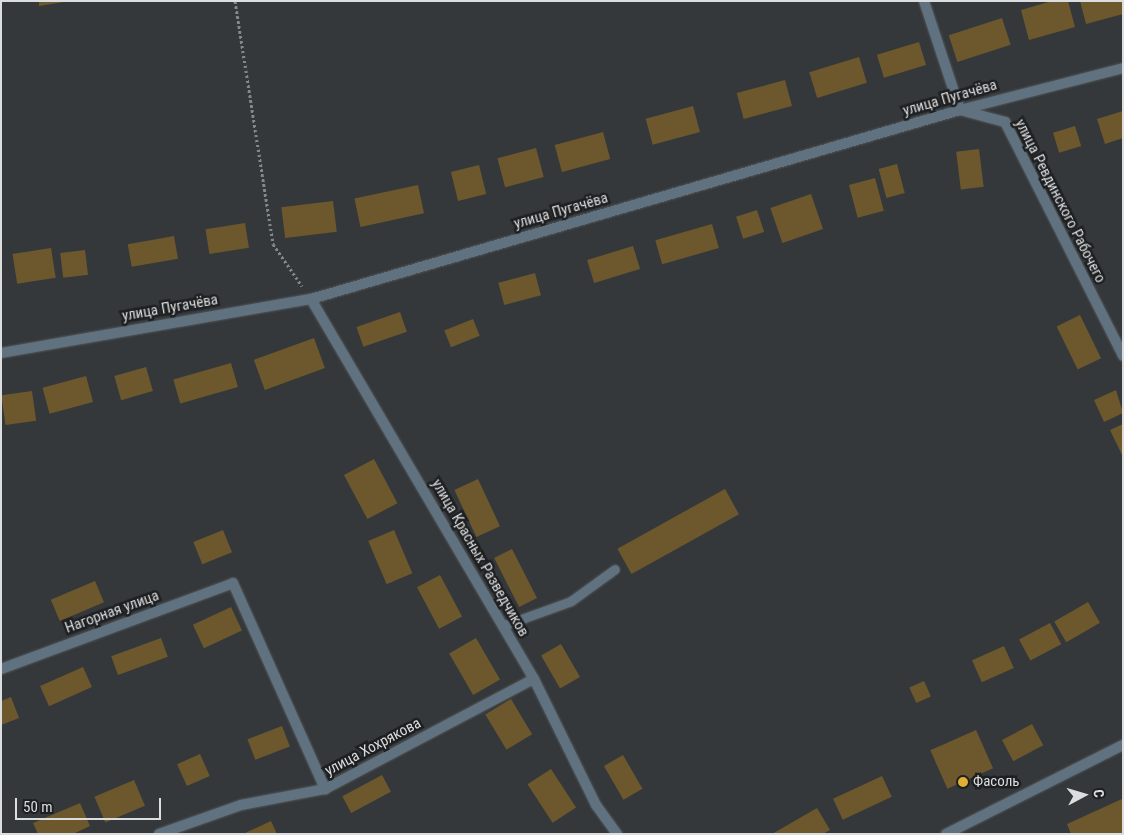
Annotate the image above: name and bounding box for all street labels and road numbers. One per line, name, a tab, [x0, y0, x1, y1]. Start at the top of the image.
street label: улица Пугачёва	[901, 76, 999, 120]
street label: улица Ревдинского Рабочего	[1011, 116, 1109, 286]
street label: улица Пугачёва	[512, 189, 610, 233]
street label: улица Пугачёва	[121, 291, 219, 325]
street label: улица Красных Разведчиков	[427, 476, 533, 640]
street label: Нагорная улица	[63, 587, 161, 637]
street label: улица Хохрякова	[322, 714, 424, 780]

